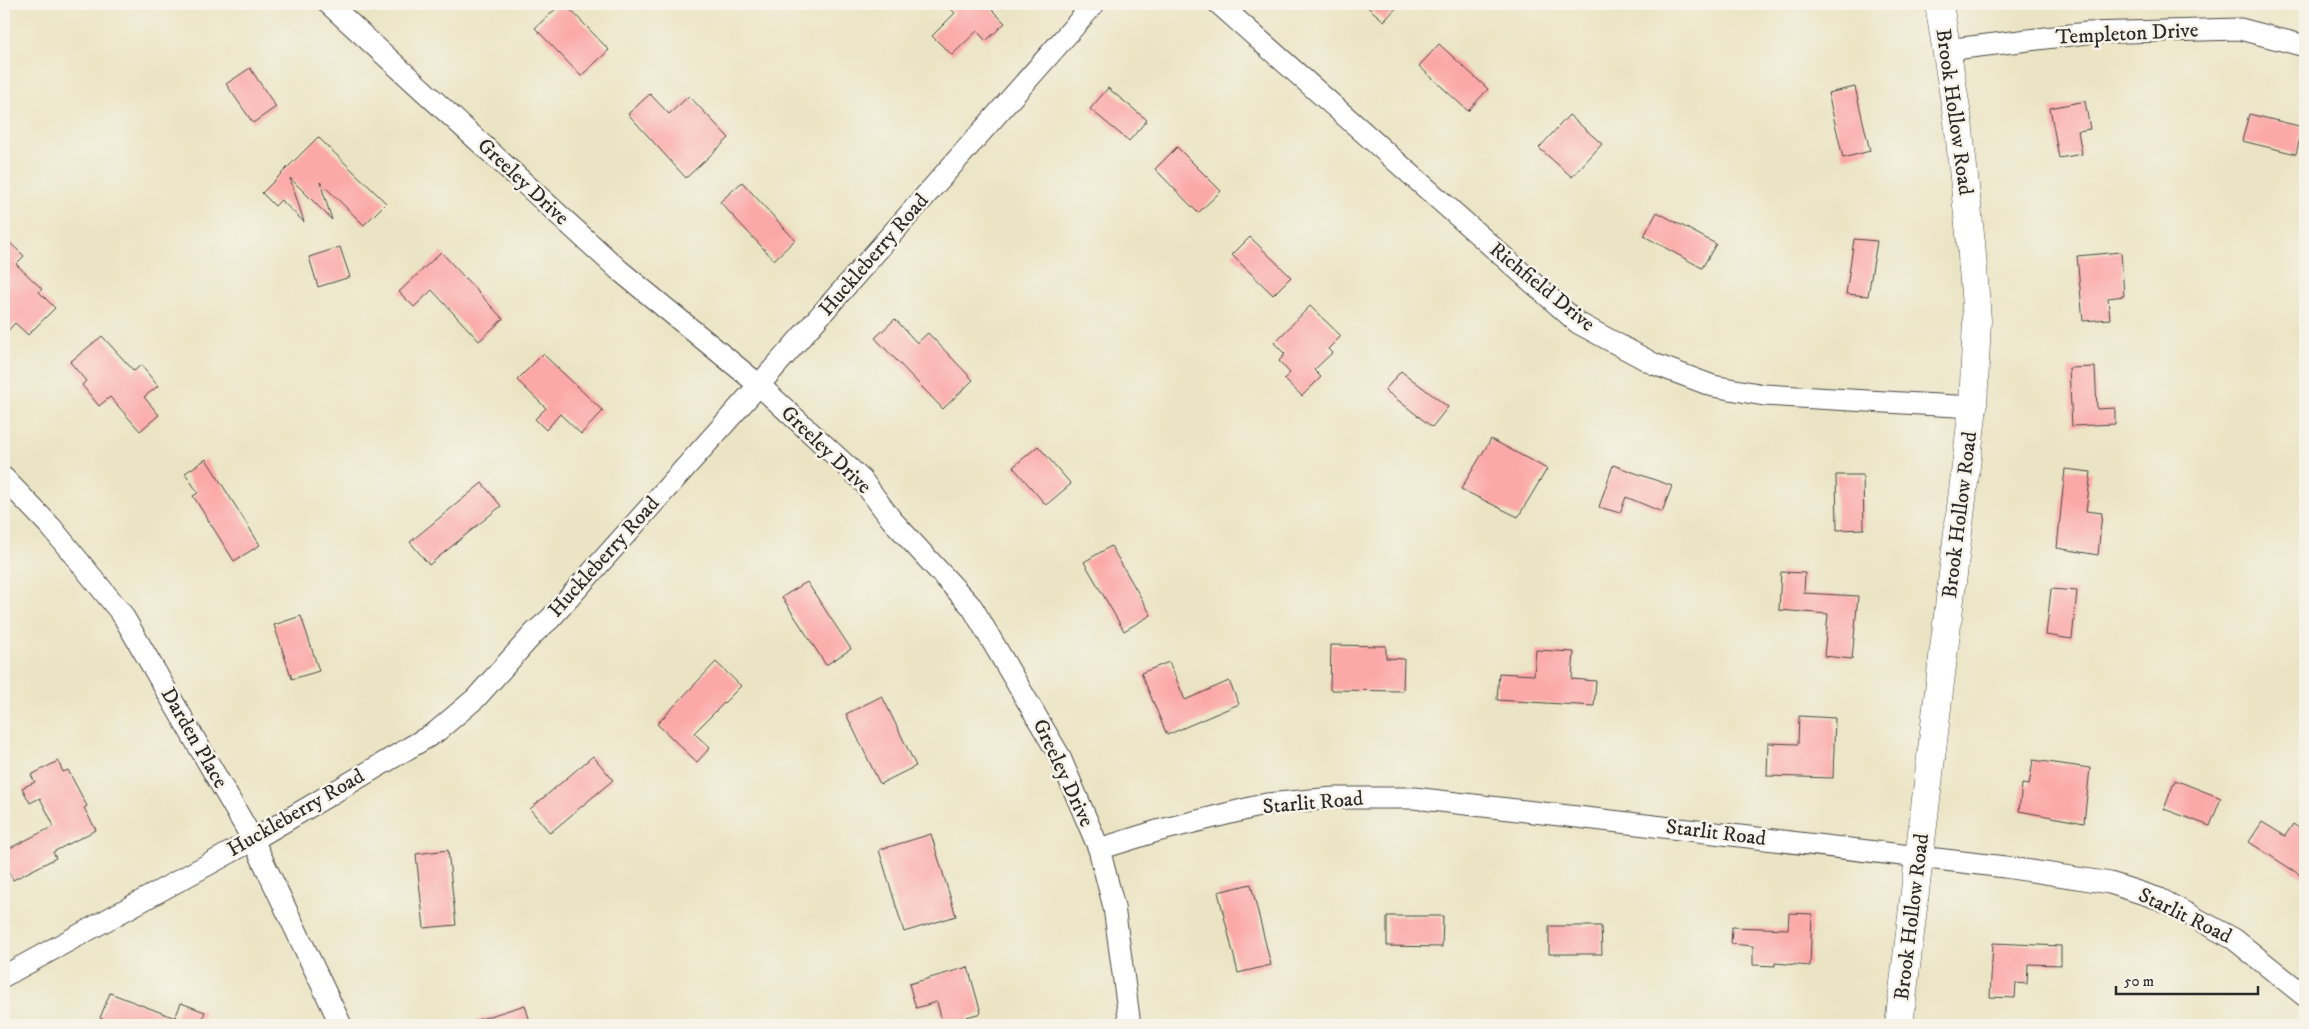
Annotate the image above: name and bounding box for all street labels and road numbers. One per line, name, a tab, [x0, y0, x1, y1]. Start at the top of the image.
street label: Templeton Drive	[2055, 17, 2199, 51]
street label: Brook Hollow Road	[1929, 27, 1979, 197]
street label: Greeley Drive	[472, 133, 575, 231]
street label: Huckleberry Road	[814, 188, 935, 322]
street label: Richfield Drive	[1484, 237, 1600, 338]
street label: Greeley Drive	[775, 400, 877, 500]
street label: Brook Hollow Road	[1937, 430, 1983, 600]
street label: Huckleberry Road	[543, 491, 666, 623]
street label: Darden Place	[155, 683, 233, 793]
street label: Greeley Drive	[1027, 715, 1099, 831]
street label: Huckleberry Road	[223, 763, 370, 863]
street label: Starlit Road	[1262, 786, 1365, 820]
street label: Starlit Road	[1664, 814, 1768, 852]
street label: Brook Hollow Road	[1889, 832, 1935, 1002]
street label: Starlit Road	[2134, 882, 2236, 950]

